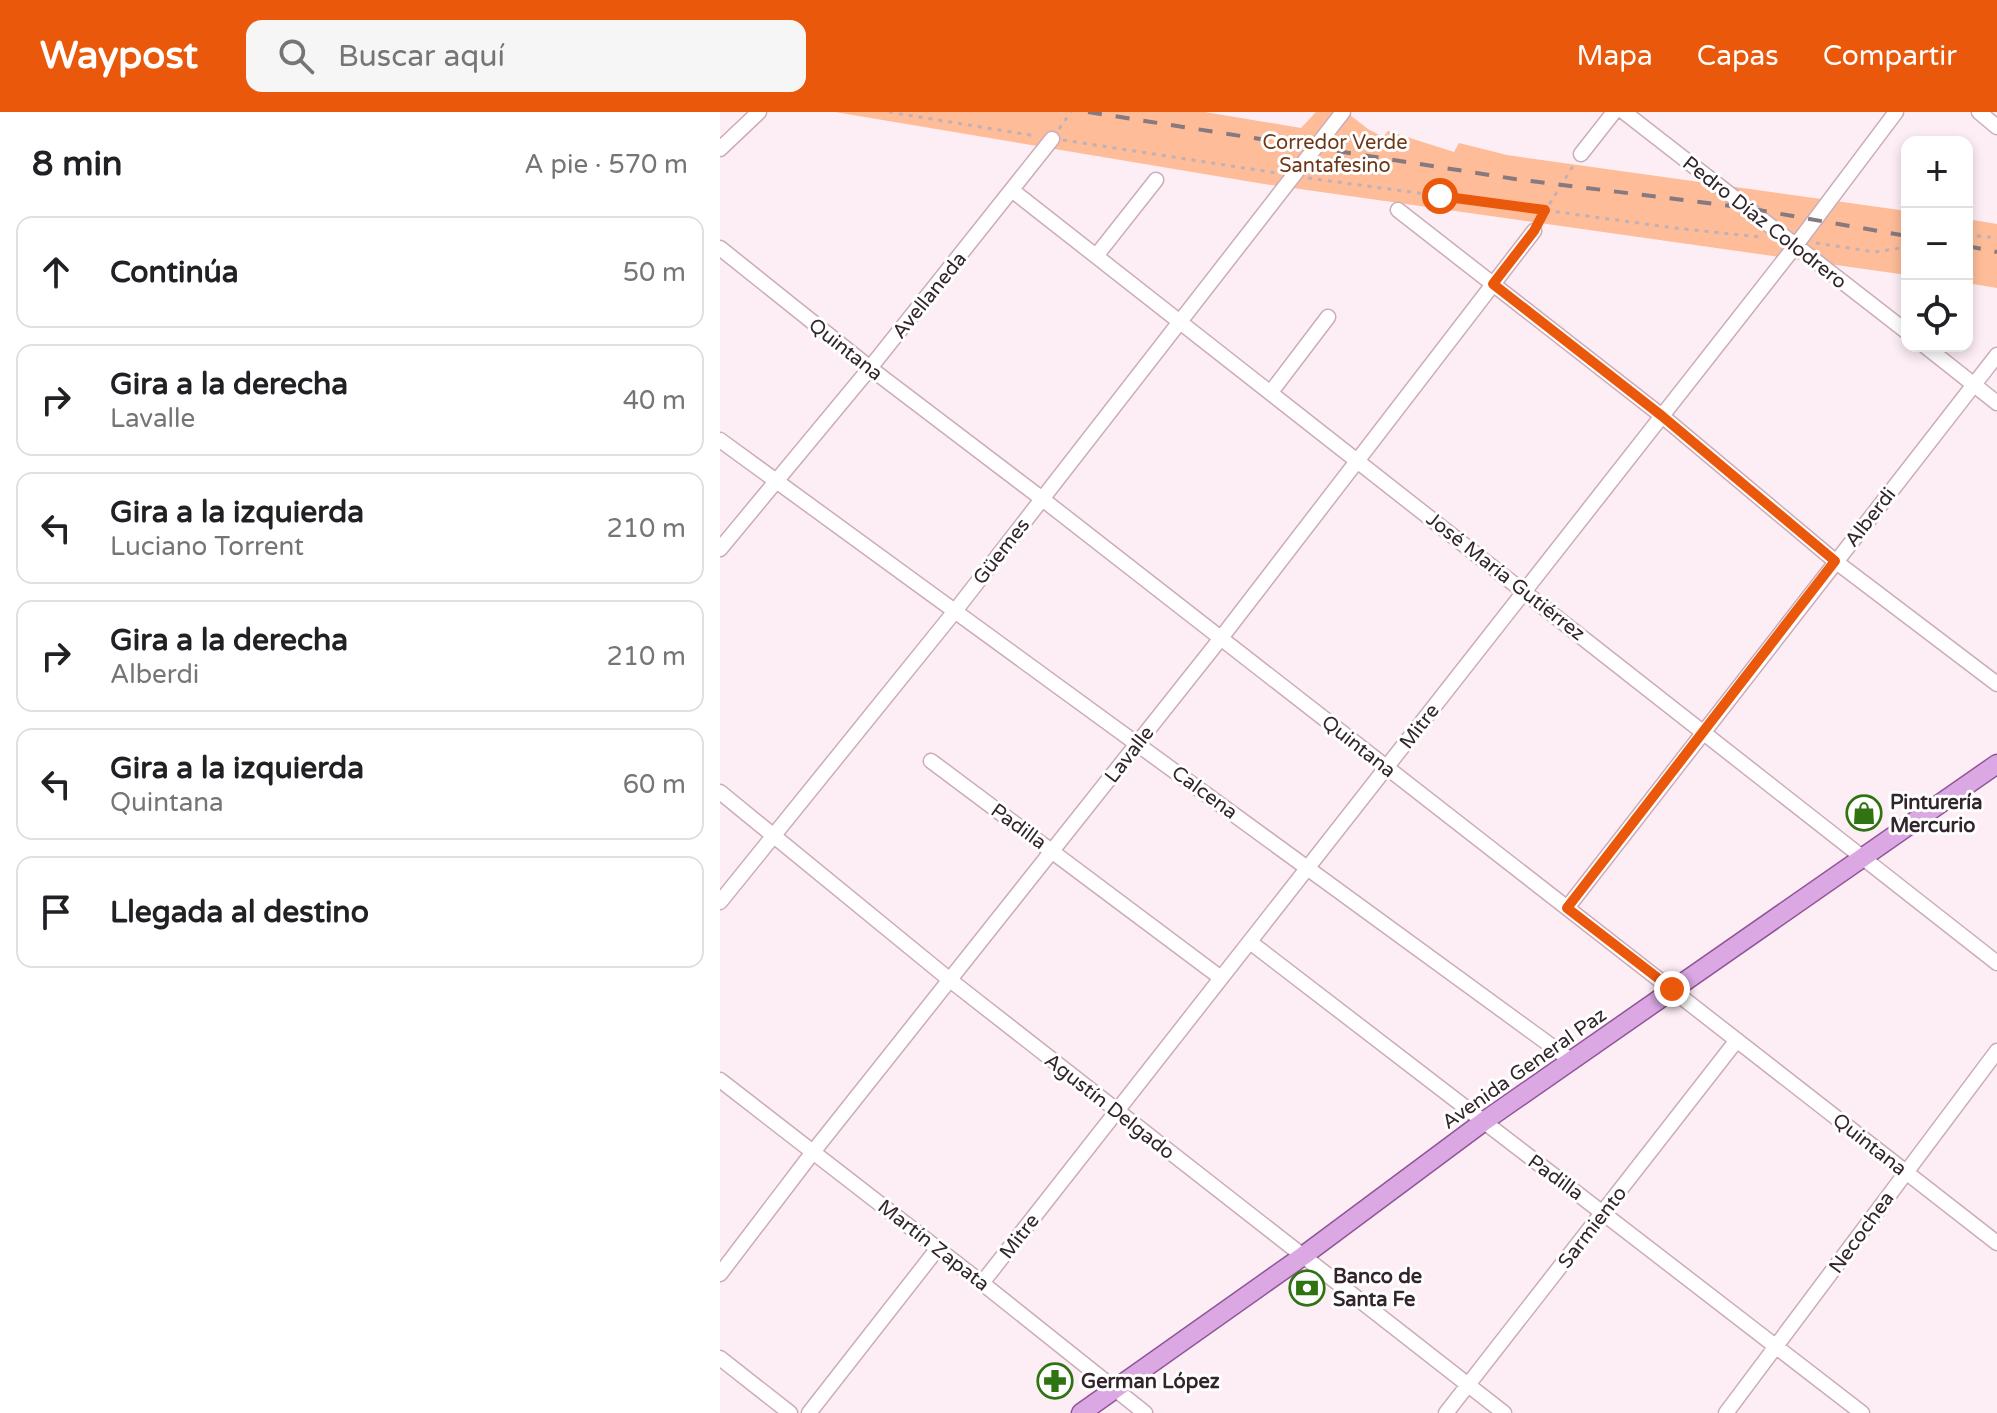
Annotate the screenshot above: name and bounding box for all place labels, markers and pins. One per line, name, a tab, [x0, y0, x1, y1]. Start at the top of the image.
place label: Pinturería Mercurio	[1890, 791, 1983, 838]
shop icon: Pinturería Mercurio	[1845, 794, 1883, 832]
place label: Banco de Santa Fe	[1333, 1265, 1422, 1312]
bank icon: Banco de Santa Fe	[1288, 1269, 1326, 1307]
pharmacy icon: German López	[1036, 1362, 1074, 1400]
place label: German López	[1081, 1370, 1220, 1394]

